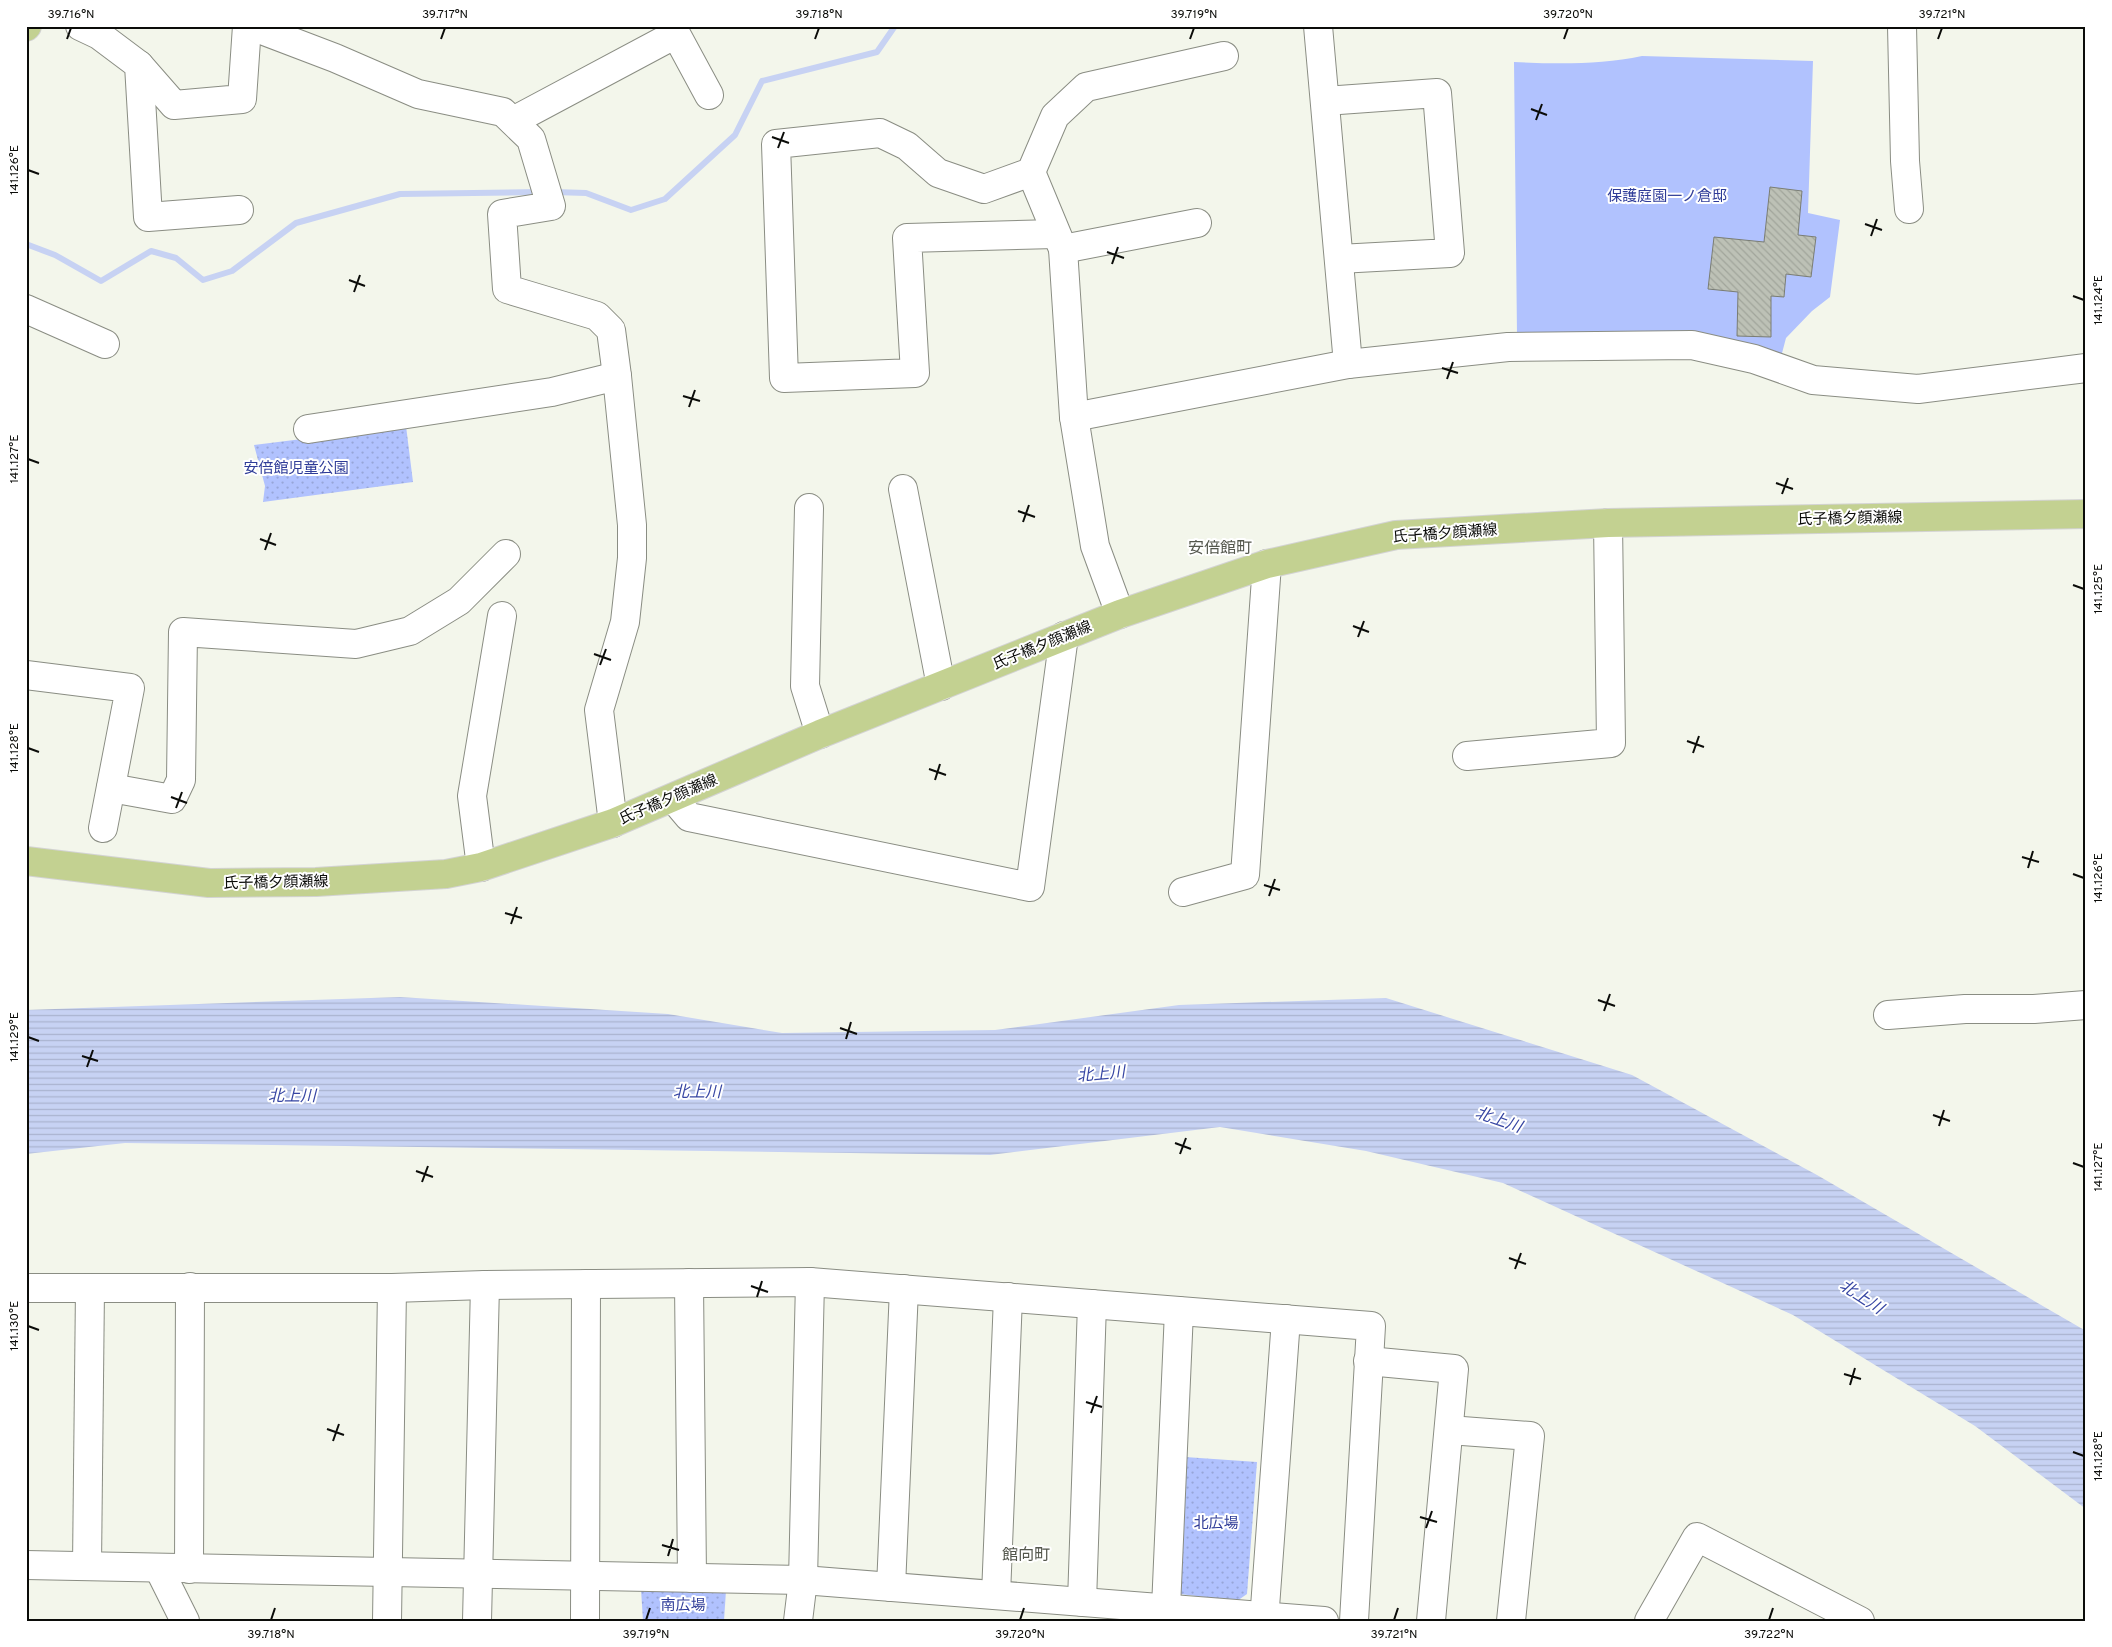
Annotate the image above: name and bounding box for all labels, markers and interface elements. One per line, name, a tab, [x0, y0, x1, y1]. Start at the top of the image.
text: 39.716°N	[47, 7, 95, 23]
text: 39.717°N	[422, 7, 468, 23]
text: 39.718°N	[795, 7, 843, 23]
text: 39.719°N	[1170, 7, 1218, 23]
text: 39.720°N	[1543, 7, 1593, 23]
text: 39.721°N	[1919, 7, 1965, 23]
text: 141.126°E	[7, 145, 23, 195]
park label: 保護庭園一ノ倉邸	[1607, 188, 1727, 207]
text: 141.124°E	[2091, 275, 2107, 325]
text: 141.127°E	[7, 435, 23, 483]
park label: 安倍館児童公園	[243, 460, 349, 479]
street label: 氏子橋夕顔瀬線	[1797, 509, 1903, 530]
street label: 氏子橋夕顔瀬線	[1392, 521, 1498, 548]
district label: 安倍館町	[1188, 539, 1252, 559]
text: 141.125°E	[2091, 564, 2107, 614]
street label: 氏子橋夕顔瀬線	[990, 618, 1095, 675]
text: 141.128°E	[7, 723, 23, 773]
street label: 氏子橋夕顔瀬線	[617, 771, 721, 830]
text: 141.126°E	[2091, 853, 2107, 903]
street label: 氏子橋夕顔瀬線	[223, 873, 329, 894]
text: 141.129°E	[7, 1012, 23, 1062]
water label: 北上川	[1076, 1063, 1128, 1087]
water label: 北上川	[673, 1083, 723, 1103]
water label: 北上川	[268, 1087, 318, 1107]
water label: 北上川	[1472, 1104, 1526, 1139]
text: 141.127°E	[2091, 1143, 2107, 1191]
water label: 北上川	[1835, 1276, 1888, 1320]
text: 141.130°E	[7, 1301, 23, 1351]
text: 141.128°E	[2091, 1431, 2107, 1481]
park label: 北広場	[1193, 1514, 1239, 1534]
district label: 館向町	[1002, 1546, 1050, 1566]
park label: 南広場	[660, 1597, 706, 1616]
text: 39.718°N	[247, 1627, 295, 1643]
text: 39.719°N	[622, 1627, 670, 1643]
text: 39.720°N	[995, 1627, 1045, 1643]
text: 39.721°N	[1371, 1627, 1417, 1643]
text: 39.722°N	[1744, 1627, 1794, 1643]

